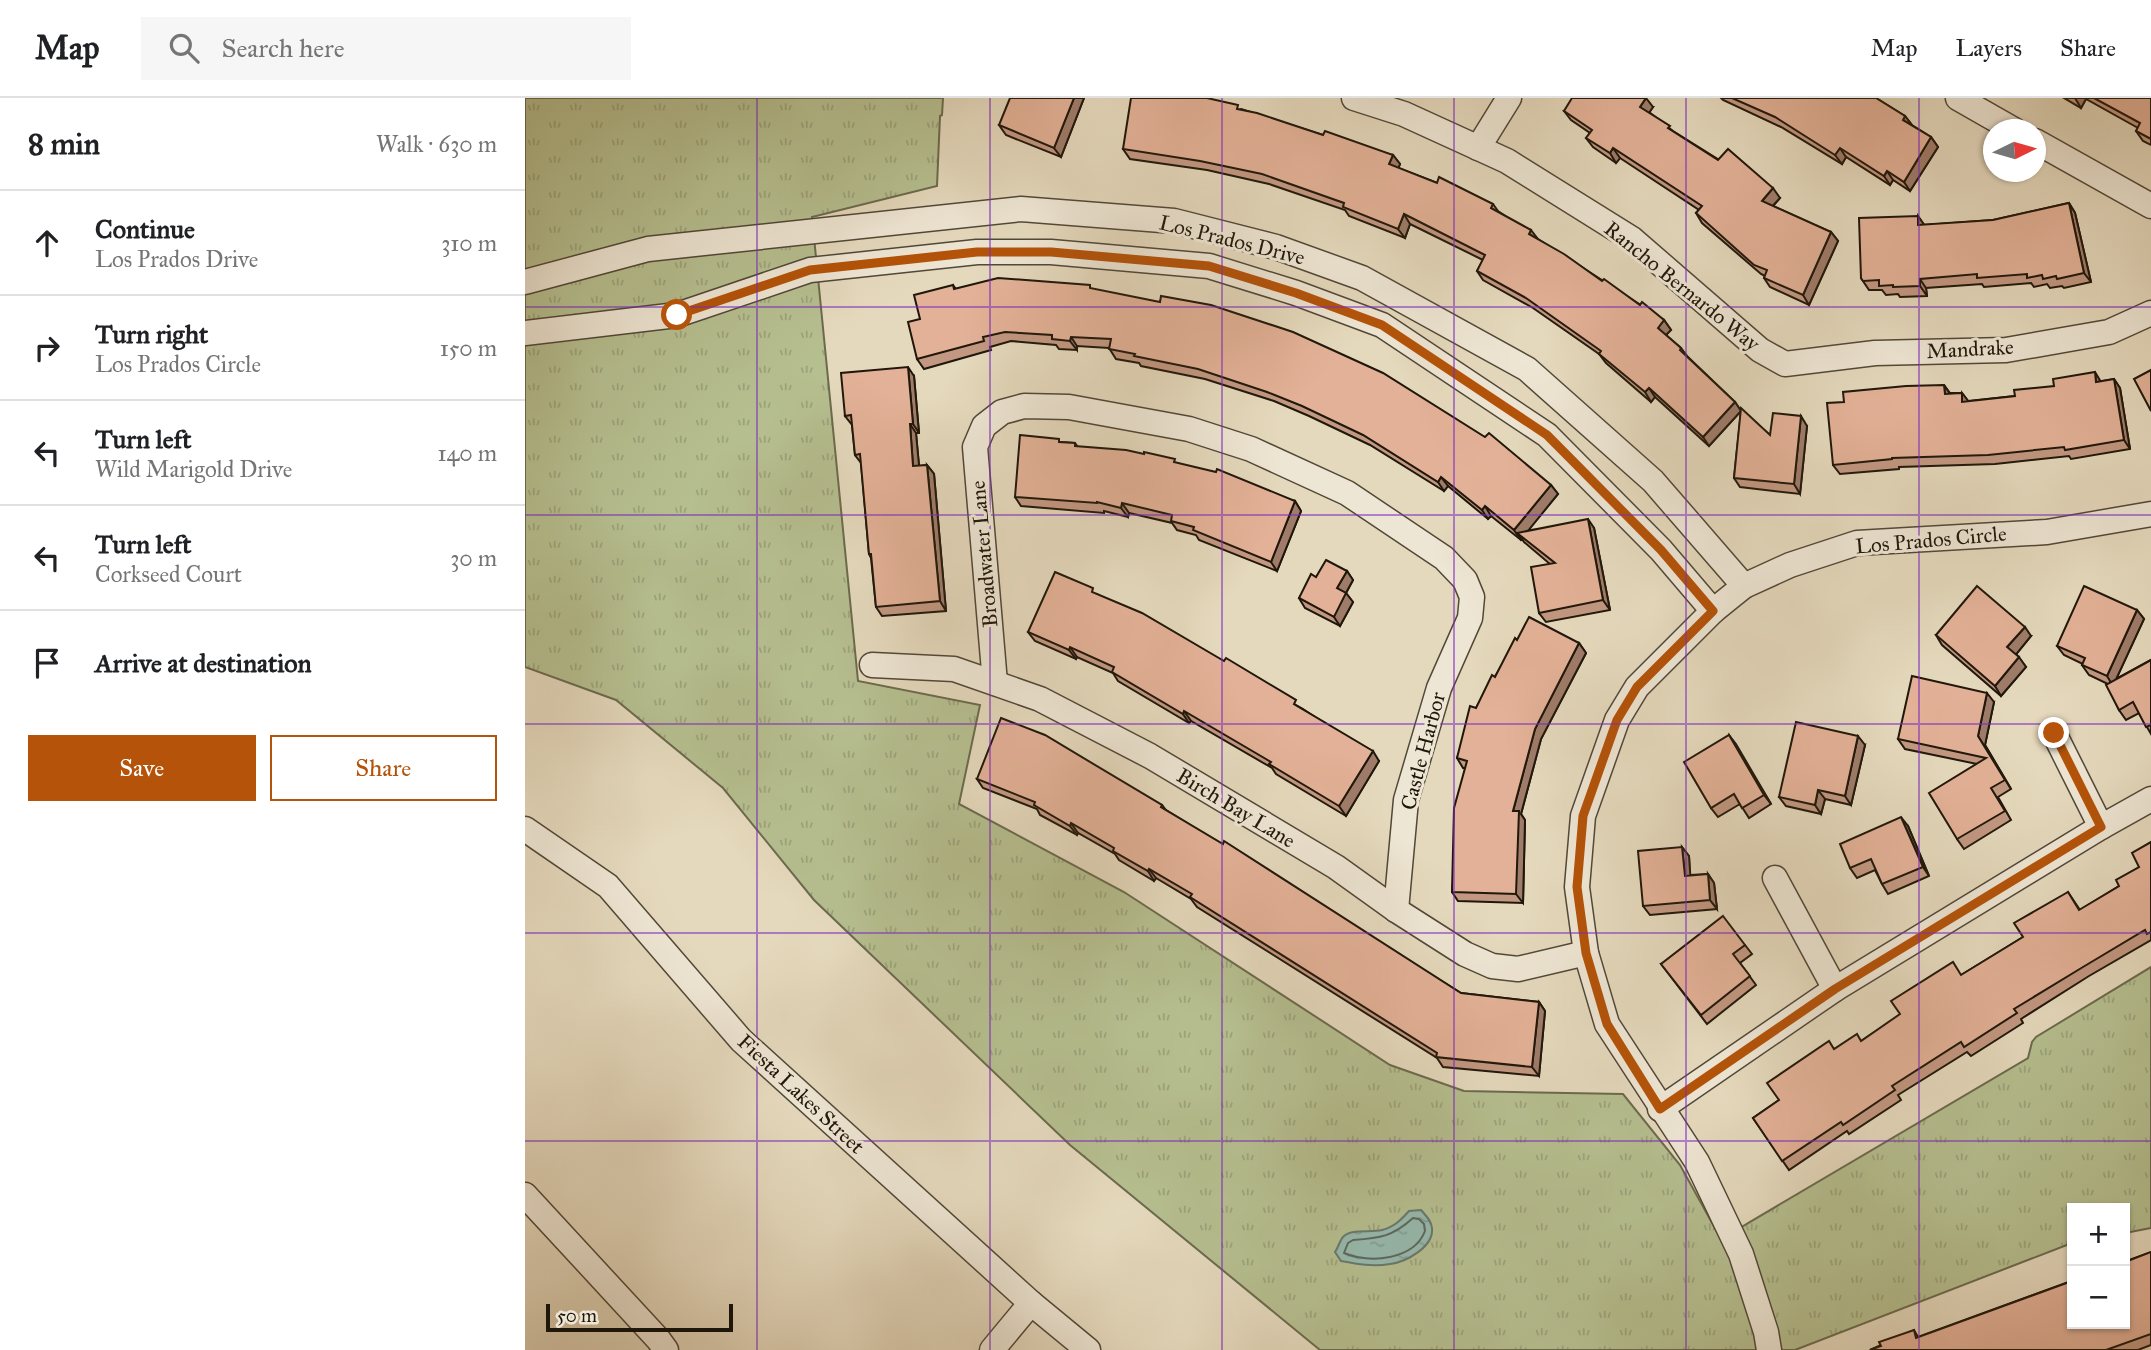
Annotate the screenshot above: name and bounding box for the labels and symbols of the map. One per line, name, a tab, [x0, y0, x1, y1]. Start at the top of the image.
north arrow	[1983, 119, 2046, 182]
street label: Los Prados Drive	[1157, 209, 1308, 271]
street label: Rancho Bernardo Way	[1599, 215, 1766, 357]
route start	[661, 299, 692, 330]
street label: Mandrake	[1926, 334, 2015, 364]
street label: Broadwater Lane	[965, 479, 1003, 628]
street label: Los Prados Circle	[1854, 520, 2008, 560]
street label: Castle Harbor	[1395, 689, 1451, 813]
route end	[2038, 717, 2069, 748]
street label: Birch Bay Lane	[1172, 762, 1300, 854]
street label: Fiesta Lakes Street	[732, 1029, 870, 1160]
scale bar	[546, 1301, 733, 1333]

